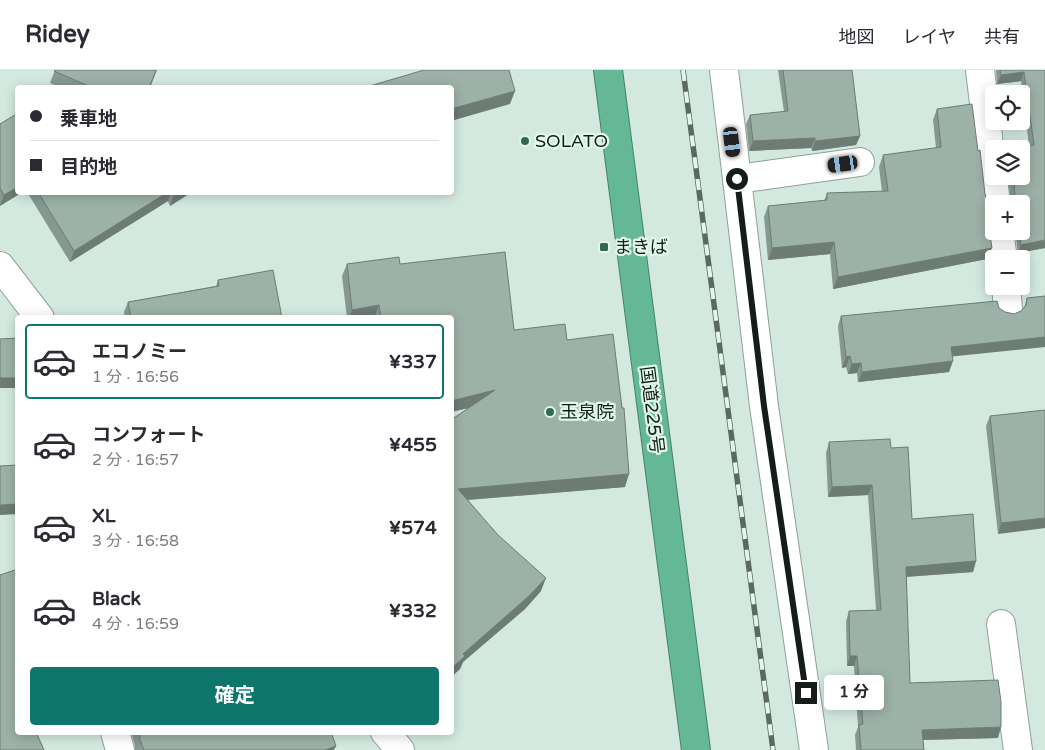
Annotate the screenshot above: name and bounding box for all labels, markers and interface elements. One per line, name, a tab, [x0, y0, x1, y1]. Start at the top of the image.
text: Ridey	[25, 20, 90, 49]
text: 地図	[839, 26, 875, 48]
text: レイヤ	[903, 26, 956, 48]
text: 共有	[984, 26, 1020, 48]
map controls	[985, 85, 1030, 295]
button: locate	[985, 85, 1030, 130]
text: 乗車地	[60, 108, 117, 130]
car	[722, 126, 741, 158]
place label: SOLATO	[535, 130, 608, 152]
marker: SOLATO	[519, 135, 531, 147]
button: layers	[985, 140, 1030, 185]
car	[827, 154, 858, 174]
text: 目的地	[60, 156, 117, 178]
route start	[726, 168, 748, 190]
button: +	[985, 195, 1030, 240]
place label: まきば	[614, 236, 668, 258]
marker: まきば	[598, 241, 610, 253]
button: −	[985, 250, 1030, 295]
icon: car	[32, 339, 77, 384]
text: エコノミー	[92, 341, 187, 363]
text: ¥337	[389, 351, 437, 373]
street label: 国道225号	[636, 365, 668, 455]
text: 1 分 · 16:56	[92, 367, 179, 387]
place label: 玉泉院	[560, 401, 614, 423]
marker: 玉泉院	[544, 406, 556, 418]
icon: car	[32, 422, 77, 467]
text: コンフォート	[92, 424, 205, 446]
text: ¥455	[389, 434, 437, 456]
text: 2 分 · 16:57	[92, 450, 179, 470]
icon: car	[32, 505, 77, 550]
text: XL	[92, 505, 116, 527]
text: ¥574	[389, 517, 437, 539]
text: 3 分 · 16:58	[92, 531, 179, 551]
icon: car	[32, 588, 77, 633]
text: Black	[92, 588, 141, 610]
text: ¥332	[389, 600, 437, 622]
text: 4 分 · 16:59	[92, 614, 179, 634]
button: 確定	[30, 667, 439, 725]
callout: 1 分	[824, 676, 884, 710]
route end	[795, 682, 817, 704]
text: 1 分	[839, 682, 869, 702]

